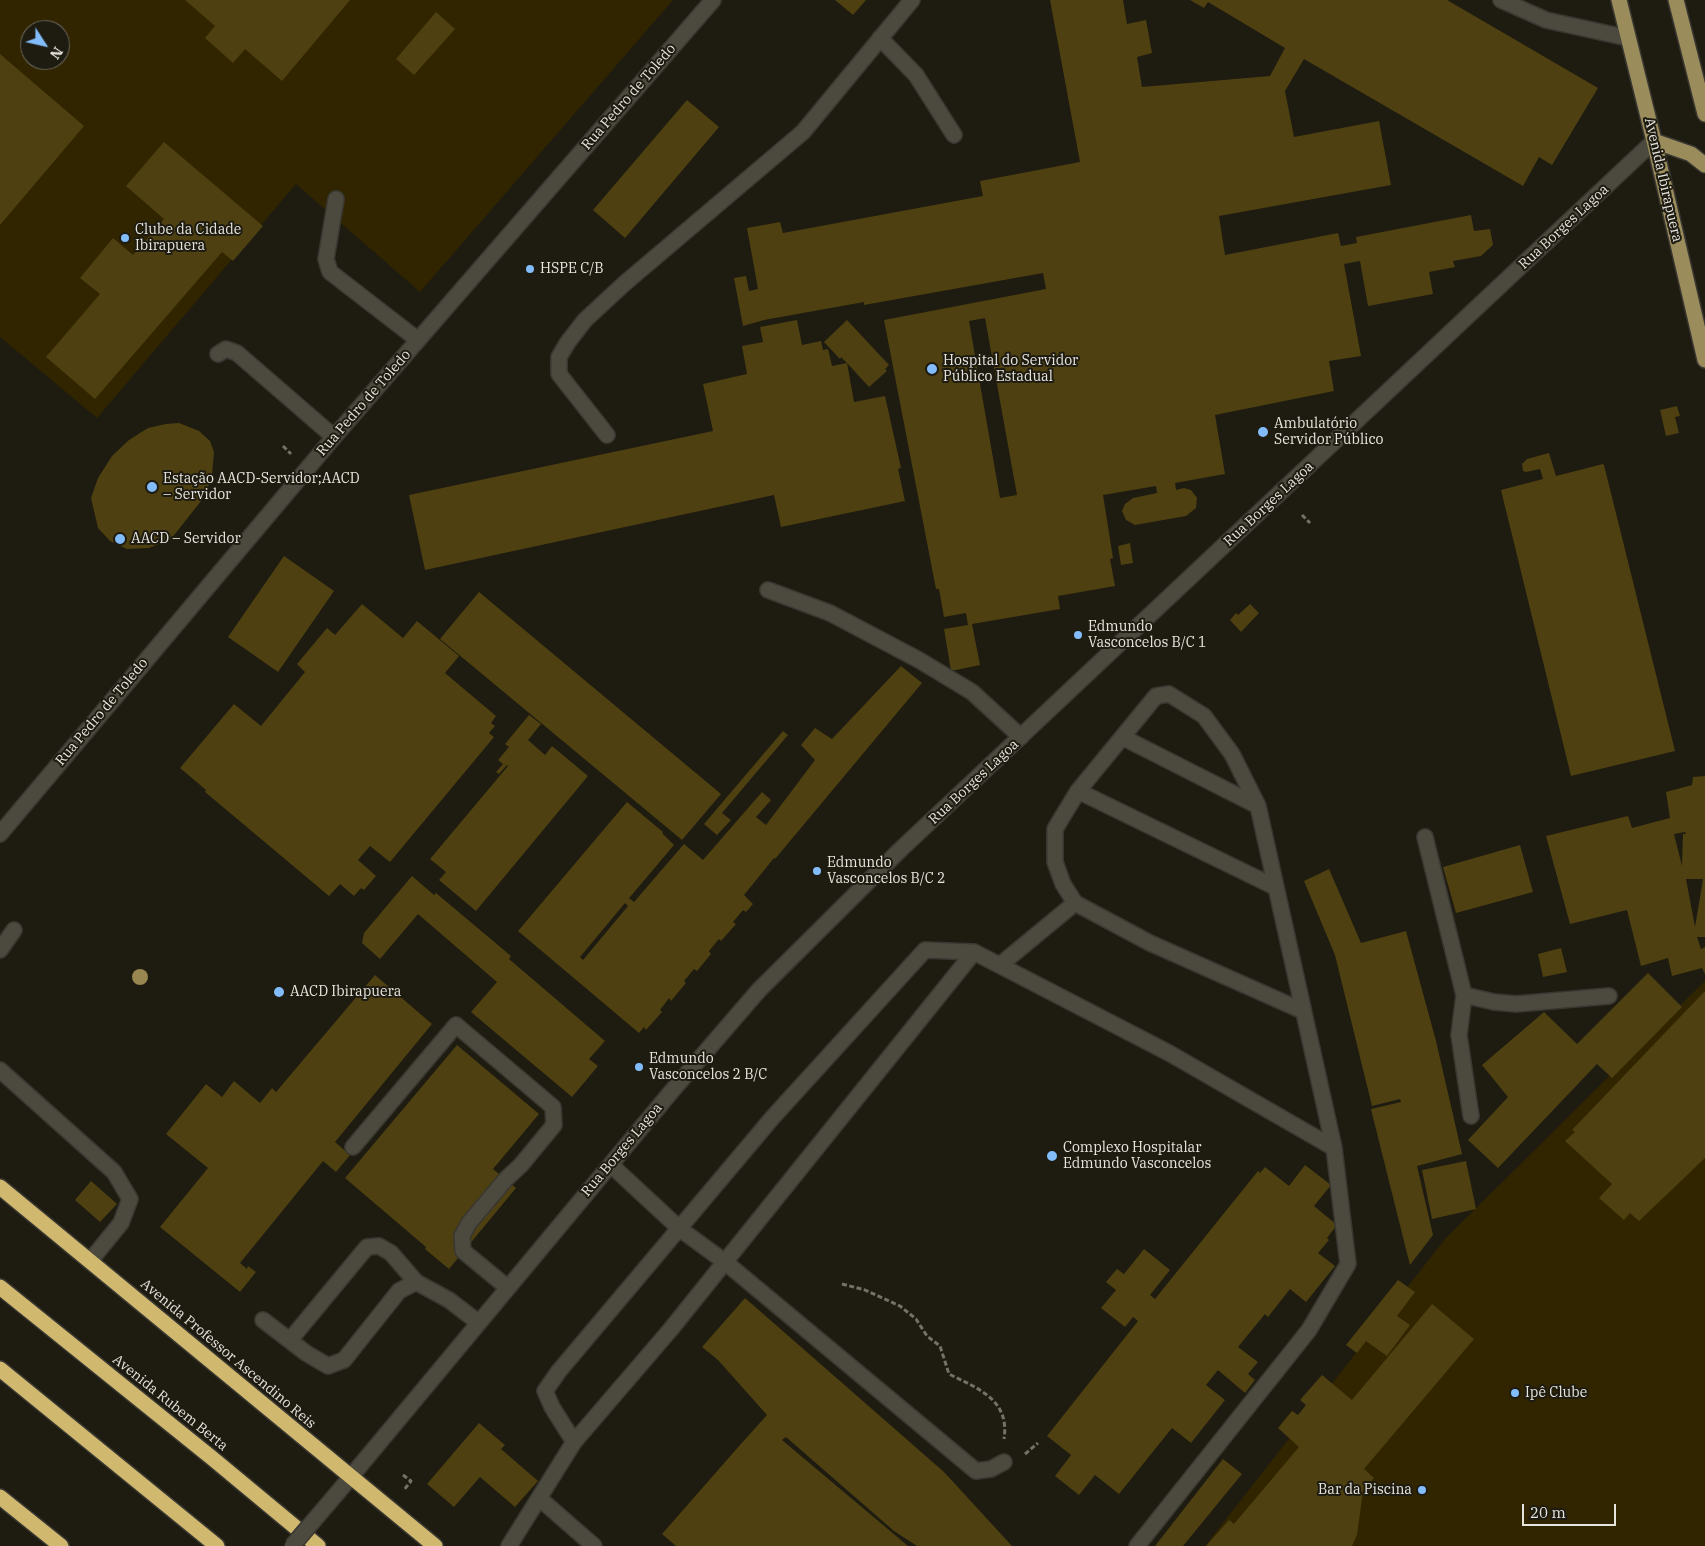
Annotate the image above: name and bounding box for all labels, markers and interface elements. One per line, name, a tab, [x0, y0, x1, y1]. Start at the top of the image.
north arrow	[20, 20, 70, 70]
street label: Rua Pedro de Toledo	[578, 41, 680, 153]
text: N	[46, 43, 67, 63]
street label: Avenida Ibirapuera	[1641, 116, 1685, 244]
street label: Rua Borges Lagoa	[1516, 181, 1612, 273]
place label: Clube da Cidade Ibirapuera	[135, 222, 241, 254]
marker: Clube da Cidade Ibirapuera	[119, 232, 131, 244]
place label: HSPE C/B	[540, 261, 604, 277]
marker: HSPE C/B	[524, 263, 536, 275]
street label: Rua Pedro de Toledo	[313, 347, 415, 459]
place label: Hospital do Servidor Público Estadual	[943, 353, 1078, 386]
marker: Hospital do Servidor Público Estadual	[925, 362, 939, 376]
place label: Ambulatório Servidor Público	[1274, 416, 1383, 448]
marker: Ambulatório Servidor Público	[1256, 425, 1270, 439]
street label: Rua Borges Lagoa	[1221, 458, 1317, 550]
place label: Estação AACD-Servidor;AACD – Servidor	[163, 471, 360, 504]
marker: Estação AACD-Servidor;AACD – Servidor	[145, 480, 159, 494]
place label: AACD – Servidor	[131, 531, 241, 547]
marker: AACD – Servidor	[113, 532, 127, 546]
place label: Edmundo Vasconcelos B/C 1	[1088, 619, 1206, 652]
marker: Edmundo Vasconcelos B/C 1	[1072, 629, 1084, 641]
street label: Rua Pedro de Toledo	[52, 655, 152, 769]
street label: Rua Borges Lagoa	[926, 736, 1022, 828]
place label: Edmundo Vasconcelos B/C 2	[827, 855, 945, 888]
marker: Edmundo Vasconcelos B/C 2	[811, 865, 823, 877]
place label: AACD Ibirapuera	[290, 984, 401, 1000]
marker: AACD Ibirapuera	[272, 985, 286, 999]
place label: Edmundo Vasconcelos 2 B/C	[649, 1051, 767, 1084]
marker: Edmundo Vasconcelos 2 B/C	[633, 1061, 645, 1073]
street label: Rua Borges Lagoa	[578, 1100, 666, 1200]
place label: Complexo Hospitalar Edmundo Vasconcelos	[1063, 1140, 1211, 1172]
marker: Complexo Hospitalar Edmundo Vasconcelos	[1045, 1149, 1059, 1163]
street label: Avenida Professor Ascendino Reis	[137, 1276, 319, 1432]
street label: Avenida Rubem Berta	[109, 1351, 231, 1455]
place label: Ipê Clube	[1525, 1385, 1587, 1401]
marker: Ipê Clube	[1509, 1387, 1521, 1399]
place label: Bar da Piscina	[1318, 1482, 1412, 1498]
marker: Bar da Piscina	[1416, 1484, 1428, 1496]
scale bar	[1525, 1494, 1619, 1526]
text: 20 m	[1530, 1503, 1566, 1522]

